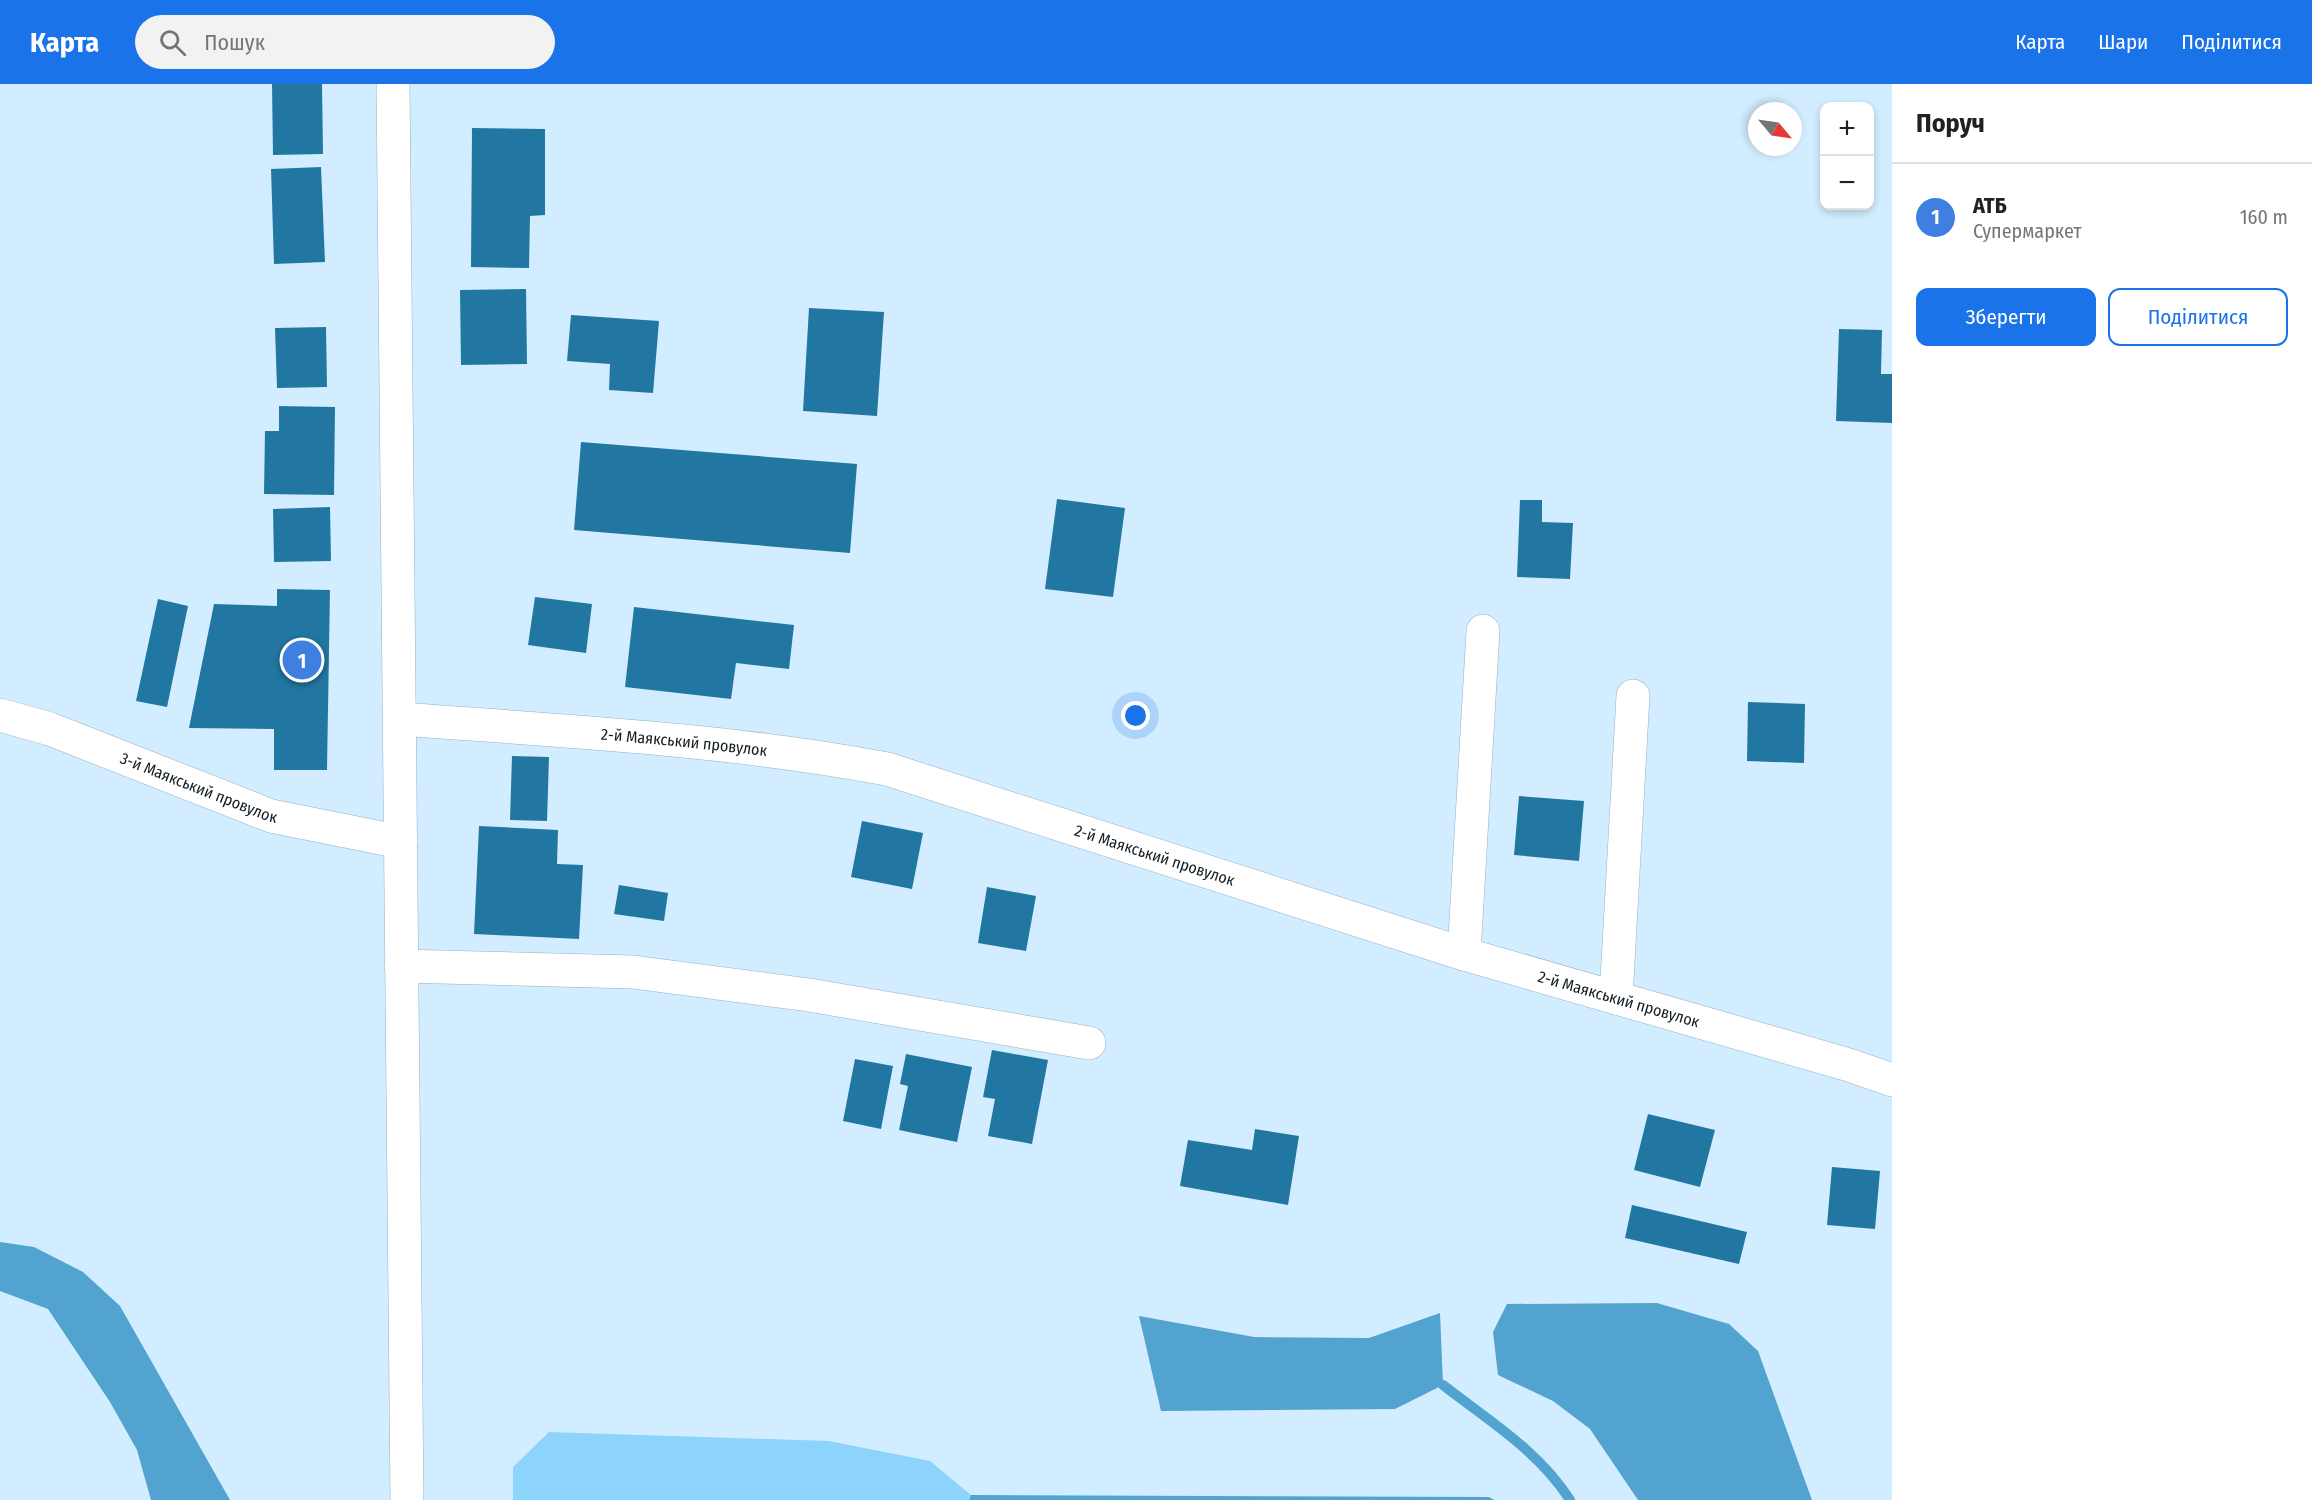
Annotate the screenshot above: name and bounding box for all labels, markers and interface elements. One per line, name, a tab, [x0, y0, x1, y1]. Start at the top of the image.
search box	[135, 15, 555, 69]
text: Карта	[30, 26, 99, 59]
icon: search	[156, 26, 189, 59]
text: Пошук	[204, 29, 265, 56]
text: Карта	[2015, 29, 2065, 55]
text: Шари	[2098, 29, 2148, 55]
text: Поділитися	[2181, 29, 2282, 55]
north arrow	[1748, 102, 1802, 156]
map controls	[1820, 102, 1874, 210]
button: +	[1820, 102, 1874, 156]
text: Поруч	[1916, 108, 1985, 139]
button: −	[1820, 156, 1874, 210]
text: АТБ	[1973, 192, 2007, 219]
text: 1	[1931, 205, 1940, 229]
text: 160 m	[2240, 205, 2288, 229]
text: Супермаркет	[1973, 219, 2082, 243]
button: Зберегти	[1916, 288, 2096, 346]
button: Поділитися	[2108, 288, 2288, 346]
pin: 1	[282, 638, 322, 682]
your location	[1121, 701, 1150, 730]
street label: 2-й Маякський провулок	[600, 725, 769, 760]
street label: 3-й Маякський провулок	[118, 749, 279, 827]
street label: 2-й Маякський провулок	[1072, 821, 1237, 890]
street label: 2-й Маякський провулок	[1536, 967, 1702, 1032]

